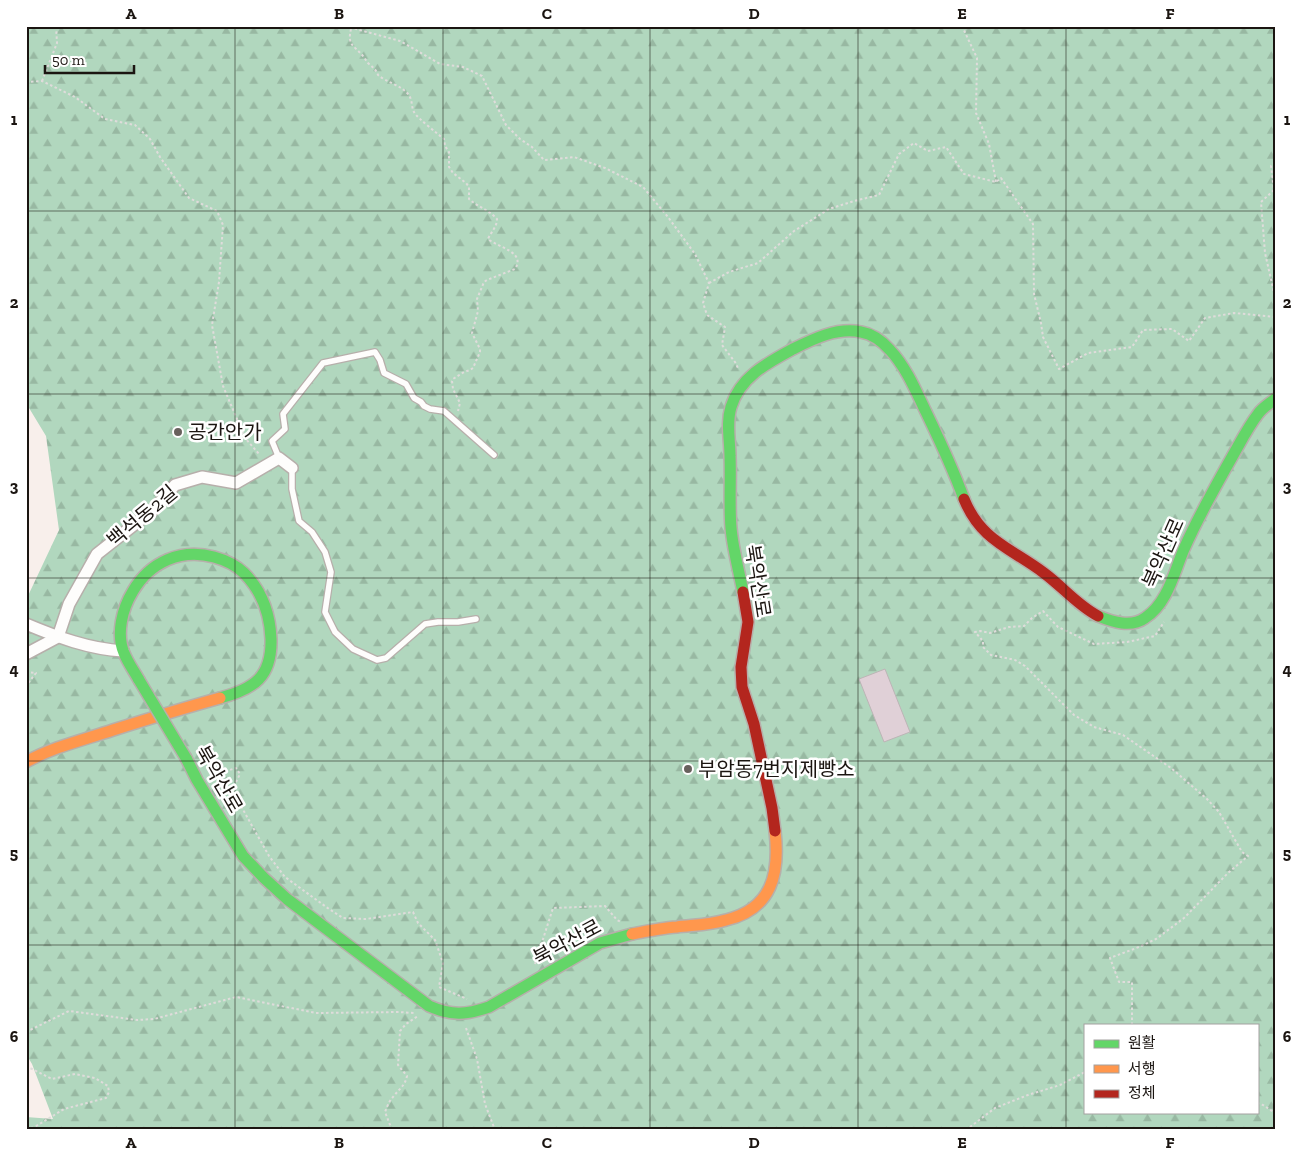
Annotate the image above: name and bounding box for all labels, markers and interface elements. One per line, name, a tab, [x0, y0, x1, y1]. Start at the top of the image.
text: A	[126, 4, 137, 23]
text: B	[334, 4, 344, 23]
text: C	[542, 4, 552, 23]
text: D	[748, 4, 760, 23]
text: E	[957, 4, 967, 23]
text: F	[1165, 4, 1175, 23]
scale bar	[45, 42, 134, 74]
text: 50 m	[52, 51, 85, 69]
text: 1	[11, 110, 18, 129]
text: 1	[1284, 110, 1291, 129]
text: 2	[10, 293, 19, 312]
text: 2	[1283, 293, 1292, 312]
place label: 공간안가	[188, 420, 262, 444]
marker: 공간안가	[172, 426, 184, 438]
text: 3	[10, 477, 19, 496]
text: 3	[1283, 477, 1292, 496]
street label: 백석동2길	[102, 480, 182, 552]
street label: 북악산로	[1137, 514, 1189, 592]
street label: 북악산로	[740, 543, 776, 619]
text: 4	[9, 660, 19, 679]
text: 4	[1282, 660, 1292, 679]
street label: 북악산로	[190, 741, 248, 817]
place label: 부암동7번지제빵소	[698, 757, 855, 781]
marker: 부암동7번지제빵소	[682, 763, 694, 775]
text: 5	[10, 844, 18, 863]
text: 5	[1283, 844, 1291, 863]
street label: 북악산로	[529, 914, 605, 970]
legend	[1084, 1024, 1258, 1114]
text: 6	[10, 1027, 19, 1046]
text: 6	[1283, 1027, 1292, 1046]
text: 원활	[1128, 1034, 1156, 1052]
text: 서행	[1128, 1060, 1156, 1078]
text: 정체	[1128, 1084, 1156, 1102]
text: A	[126, 1133, 137, 1152]
text: B	[334, 1133, 344, 1152]
text: C	[542, 1133, 552, 1152]
text: D	[748, 1133, 760, 1152]
text: E	[957, 1133, 967, 1152]
text: F	[1165, 1133, 1175, 1152]

